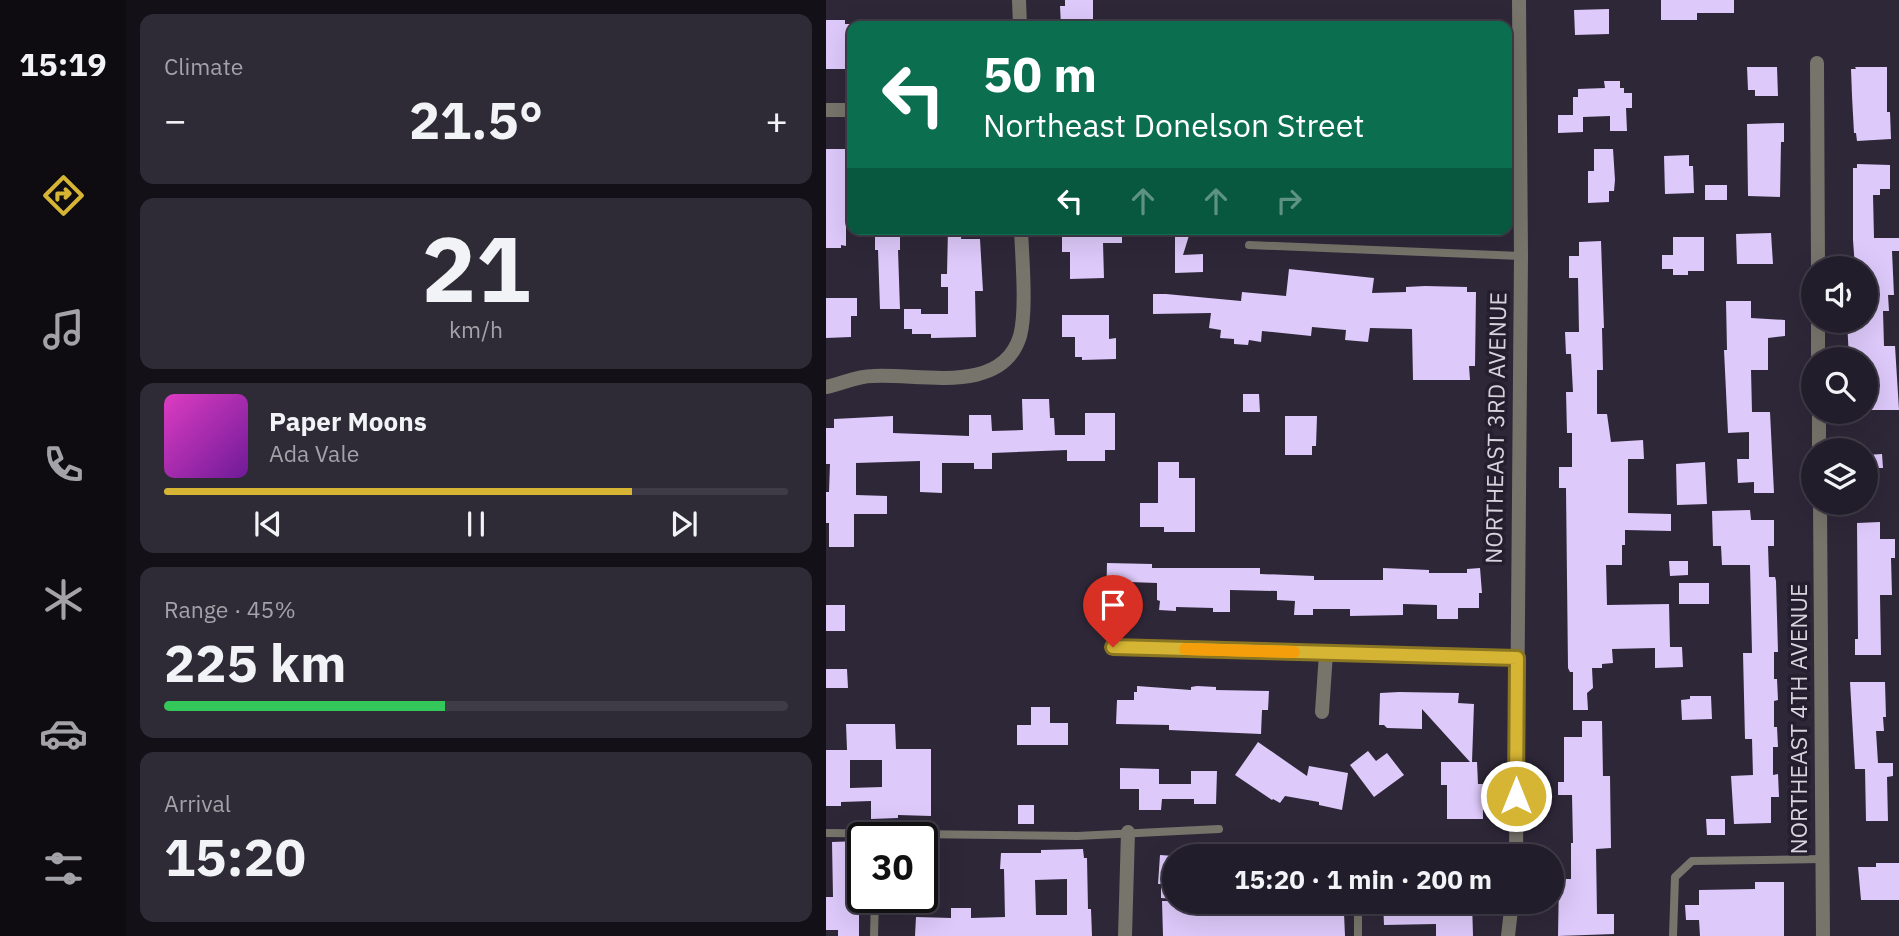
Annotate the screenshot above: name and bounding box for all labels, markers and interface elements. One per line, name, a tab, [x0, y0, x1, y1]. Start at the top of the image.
text: 50 m	[983, 42, 1097, 105]
text: 15:19	[19, 43, 107, 85]
icon: left	[868, 49, 959, 140]
text: Climate	[164, 51, 243, 81]
text: 21.5°	[409, 86, 543, 153]
text: −	[164, 95, 187, 144]
text: +	[765, 95, 788, 144]
text: Northeast Donelson Street	[983, 104, 1364, 146]
icon: directions	[39, 171, 88, 220]
icon: left	[1051, 182, 1089, 220]
icon: ahead	[1124, 182, 1162, 220]
icon: ahead	[1197, 182, 1235, 220]
icon: right	[1270, 182, 1308, 220]
text: 21	[421, 209, 531, 327]
map controls	[1801, 256, 1878, 515]
button: sound	[1801, 256, 1878, 333]
street label: NORTHEAST 3RD AVENUE	[1478, 292, 1512, 564]
icon: music	[39, 305, 88, 354]
text: km/h	[449, 314, 503, 344]
button: search	[1801, 347, 1878, 424]
text: Paper Moons	[269, 404, 427, 438]
text: Ada Vale	[269, 438, 359, 468]
button: layers	[1801, 438, 1878, 515]
icon: phone	[39, 440, 88, 489]
icon: previous	[249, 505, 287, 543]
icon: pause	[457, 505, 495, 543]
icon: next	[665, 505, 703, 543]
icon: climate	[39, 575, 88, 624]
pin	[1083, 575, 1143, 647]
street label: NORTHEAST 4TH AVENUE	[1783, 583, 1813, 855]
icon: arrive	[1094, 586, 1132, 624]
text: Range · 45%	[164, 594, 296, 624]
text: 225 km	[164, 629, 346, 696]
icon: car	[39, 709, 88, 758]
position arrow	[1479, 759, 1553, 833]
text: Arrival	[164, 788, 231, 818]
speed limit sign: 30	[847, 822, 938, 913]
text: 15:20	[164, 823, 306, 890]
icon: filters	[39, 844, 88, 893]
text: 15:20 · 1 min · 200 m	[1234, 862, 1492, 896]

